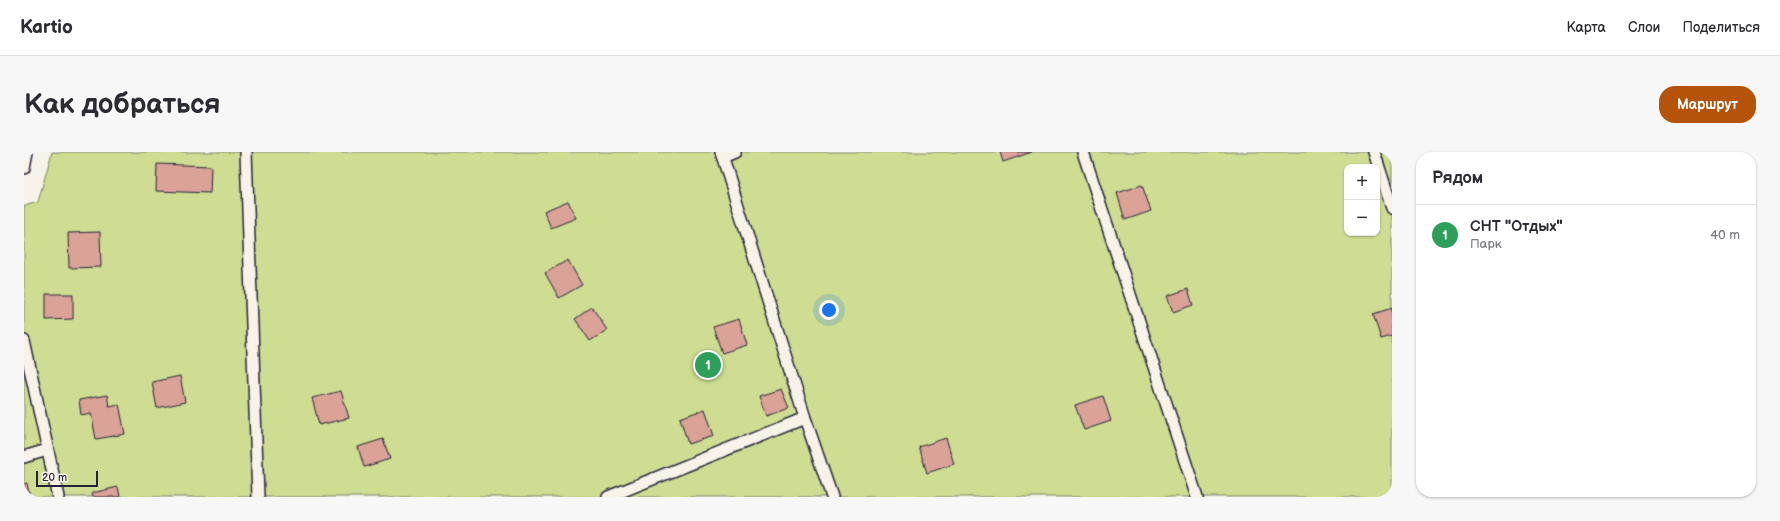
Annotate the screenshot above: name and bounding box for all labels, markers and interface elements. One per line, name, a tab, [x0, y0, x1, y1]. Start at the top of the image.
text: Kartio	[20, 16, 73, 39]
text: Карта	[1566, 19, 1606, 36]
text: Слои	[1628, 19, 1660, 36]
text: Поделиться	[1682, 19, 1760, 36]
button: Маршрут	[1659, 86, 1756, 123]
text: Как добраться	[24, 88, 221, 121]
map controls	[1344, 164, 1380, 236]
button: +	[1344, 164, 1380, 200]
text: Рядом	[1432, 168, 1483, 188]
button: −	[1344, 200, 1380, 236]
text: СНТ "Отдых"	[1470, 217, 1563, 236]
text: 1	[1442, 227, 1448, 243]
text: 40 m	[1710, 227, 1740, 243]
text: Парк	[1470, 236, 1502, 252]
your location	[819, 300, 839, 320]
pin: 1	[695, 350, 721, 380]
scale bar	[36, 469, 98, 488]
text: 20 m	[42, 471, 67, 484]

